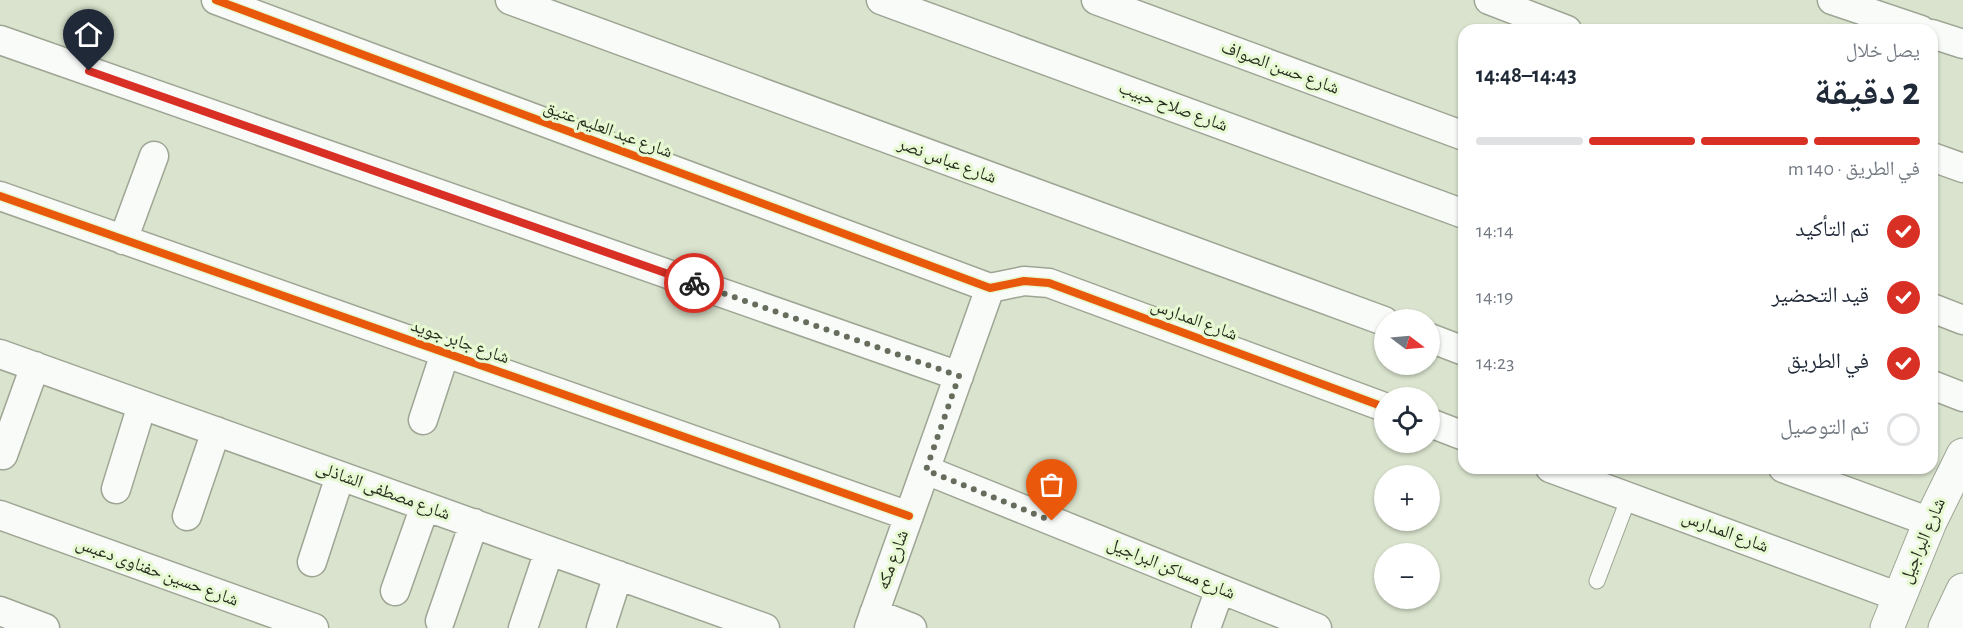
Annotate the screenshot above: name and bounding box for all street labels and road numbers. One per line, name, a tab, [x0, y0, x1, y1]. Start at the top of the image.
street label: شارع حسن الصواف	[1218, 38, 1341, 99]
street label: شارع صلاح حبيب	[1115, 79, 1230, 137]
street label: شارع عبد العليم عتيق	[541, 98, 675, 164]
street label: شارع عباس نصر	[894, 134, 999, 188]
street label: شارع المدارس	[1148, 296, 1240, 345]
street label: شارع جابر جويد	[408, 317, 512, 368]
street label: شارع مصطفى الشاذلى	[313, 458, 452, 525]
street label: شارع البراجيل	[1897, 496, 1950, 587]
street label: شارع المدارس	[1679, 508, 1771, 557]
street label: شارع مكه	[874, 528, 913, 592]
street label: شارع حسين حفناوى دعبس	[73, 534, 241, 611]
street label: شارع مساكن البراجيل	[1104, 535, 1238, 604]

